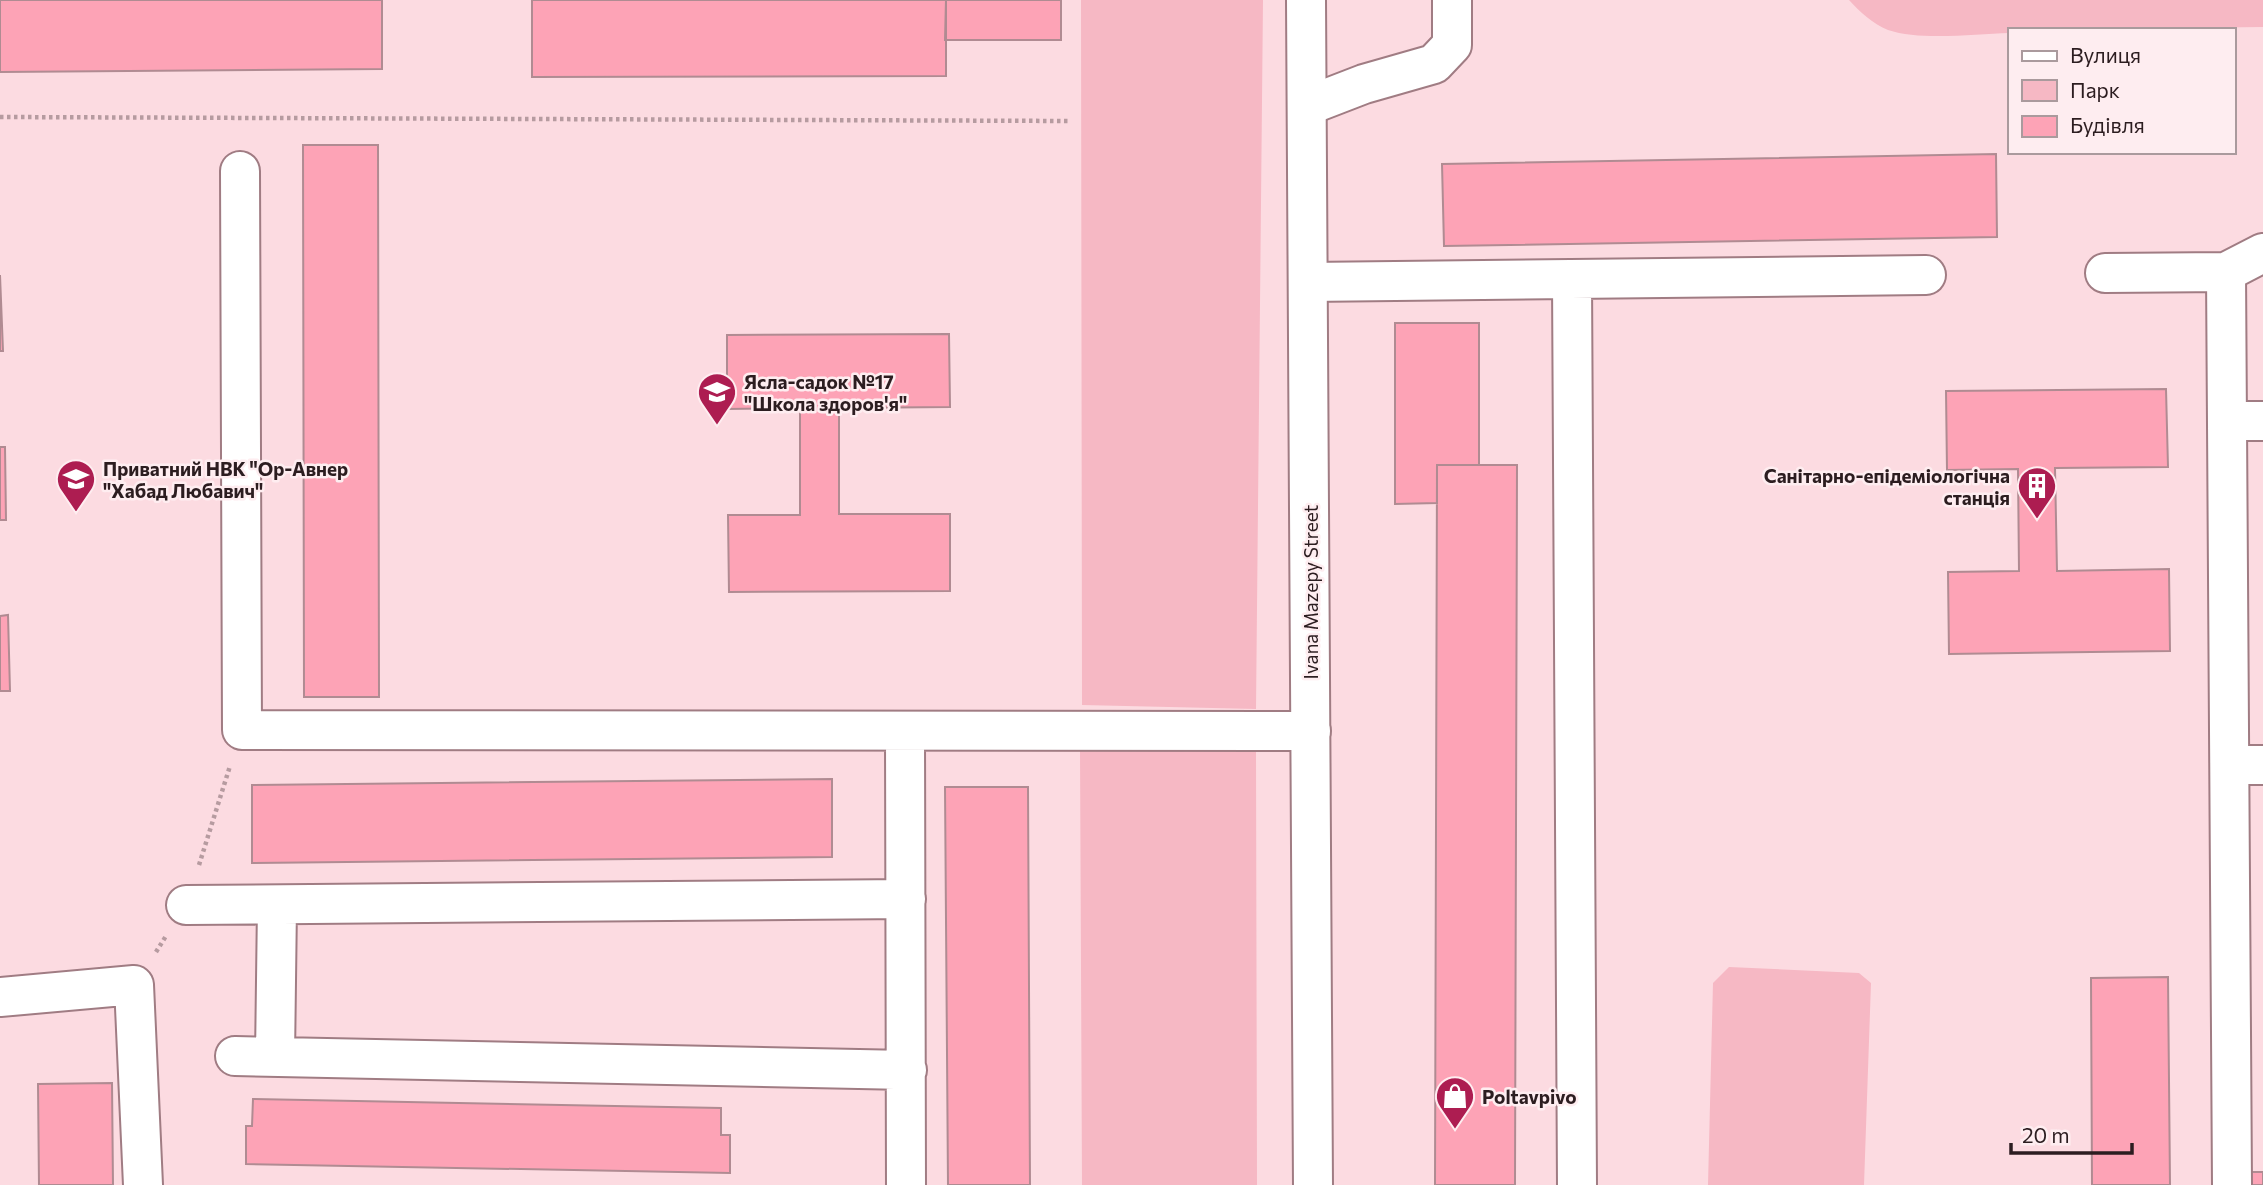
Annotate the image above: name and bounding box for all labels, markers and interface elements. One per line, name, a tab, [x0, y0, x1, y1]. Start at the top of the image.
legend	[2008, 28, 2235, 154]
text: Вулиця	[2070, 42, 2141, 67]
text: Парк	[2070, 77, 2120, 102]
text: Будівля	[2070, 112, 2145, 137]
place label: Ясла-садок №17 "Школа здоров'я"	[744, 370, 907, 415]
school or university icon: Ясла-садок №17 "Школа здоров'я"	[696, 371, 738, 426]
place label: Приватний НВК "Ор-Авнер "Хабад Любавич"	[103, 457, 348, 502]
school or university icon: Приватний НВК "Ор-Авнер "Хабад Любавич"	[55, 458, 97, 513]
place label: Санітарно-епідеміологічна станція	[1764, 464, 2010, 509]
building icon: Санітарно-епідеміологічна станція	[2016, 465, 2058, 520]
street label: Ivana Mazepy Street	[1299, 504, 1322, 679]
shop icon: Poltavpivo	[1434, 1075, 1476, 1130]
place label: Poltavpivo	[1482, 1085, 1577, 1108]
scale bar	[2011, 1112, 2132, 1156]
text: 20 m	[2022, 1122, 2070, 1147]

